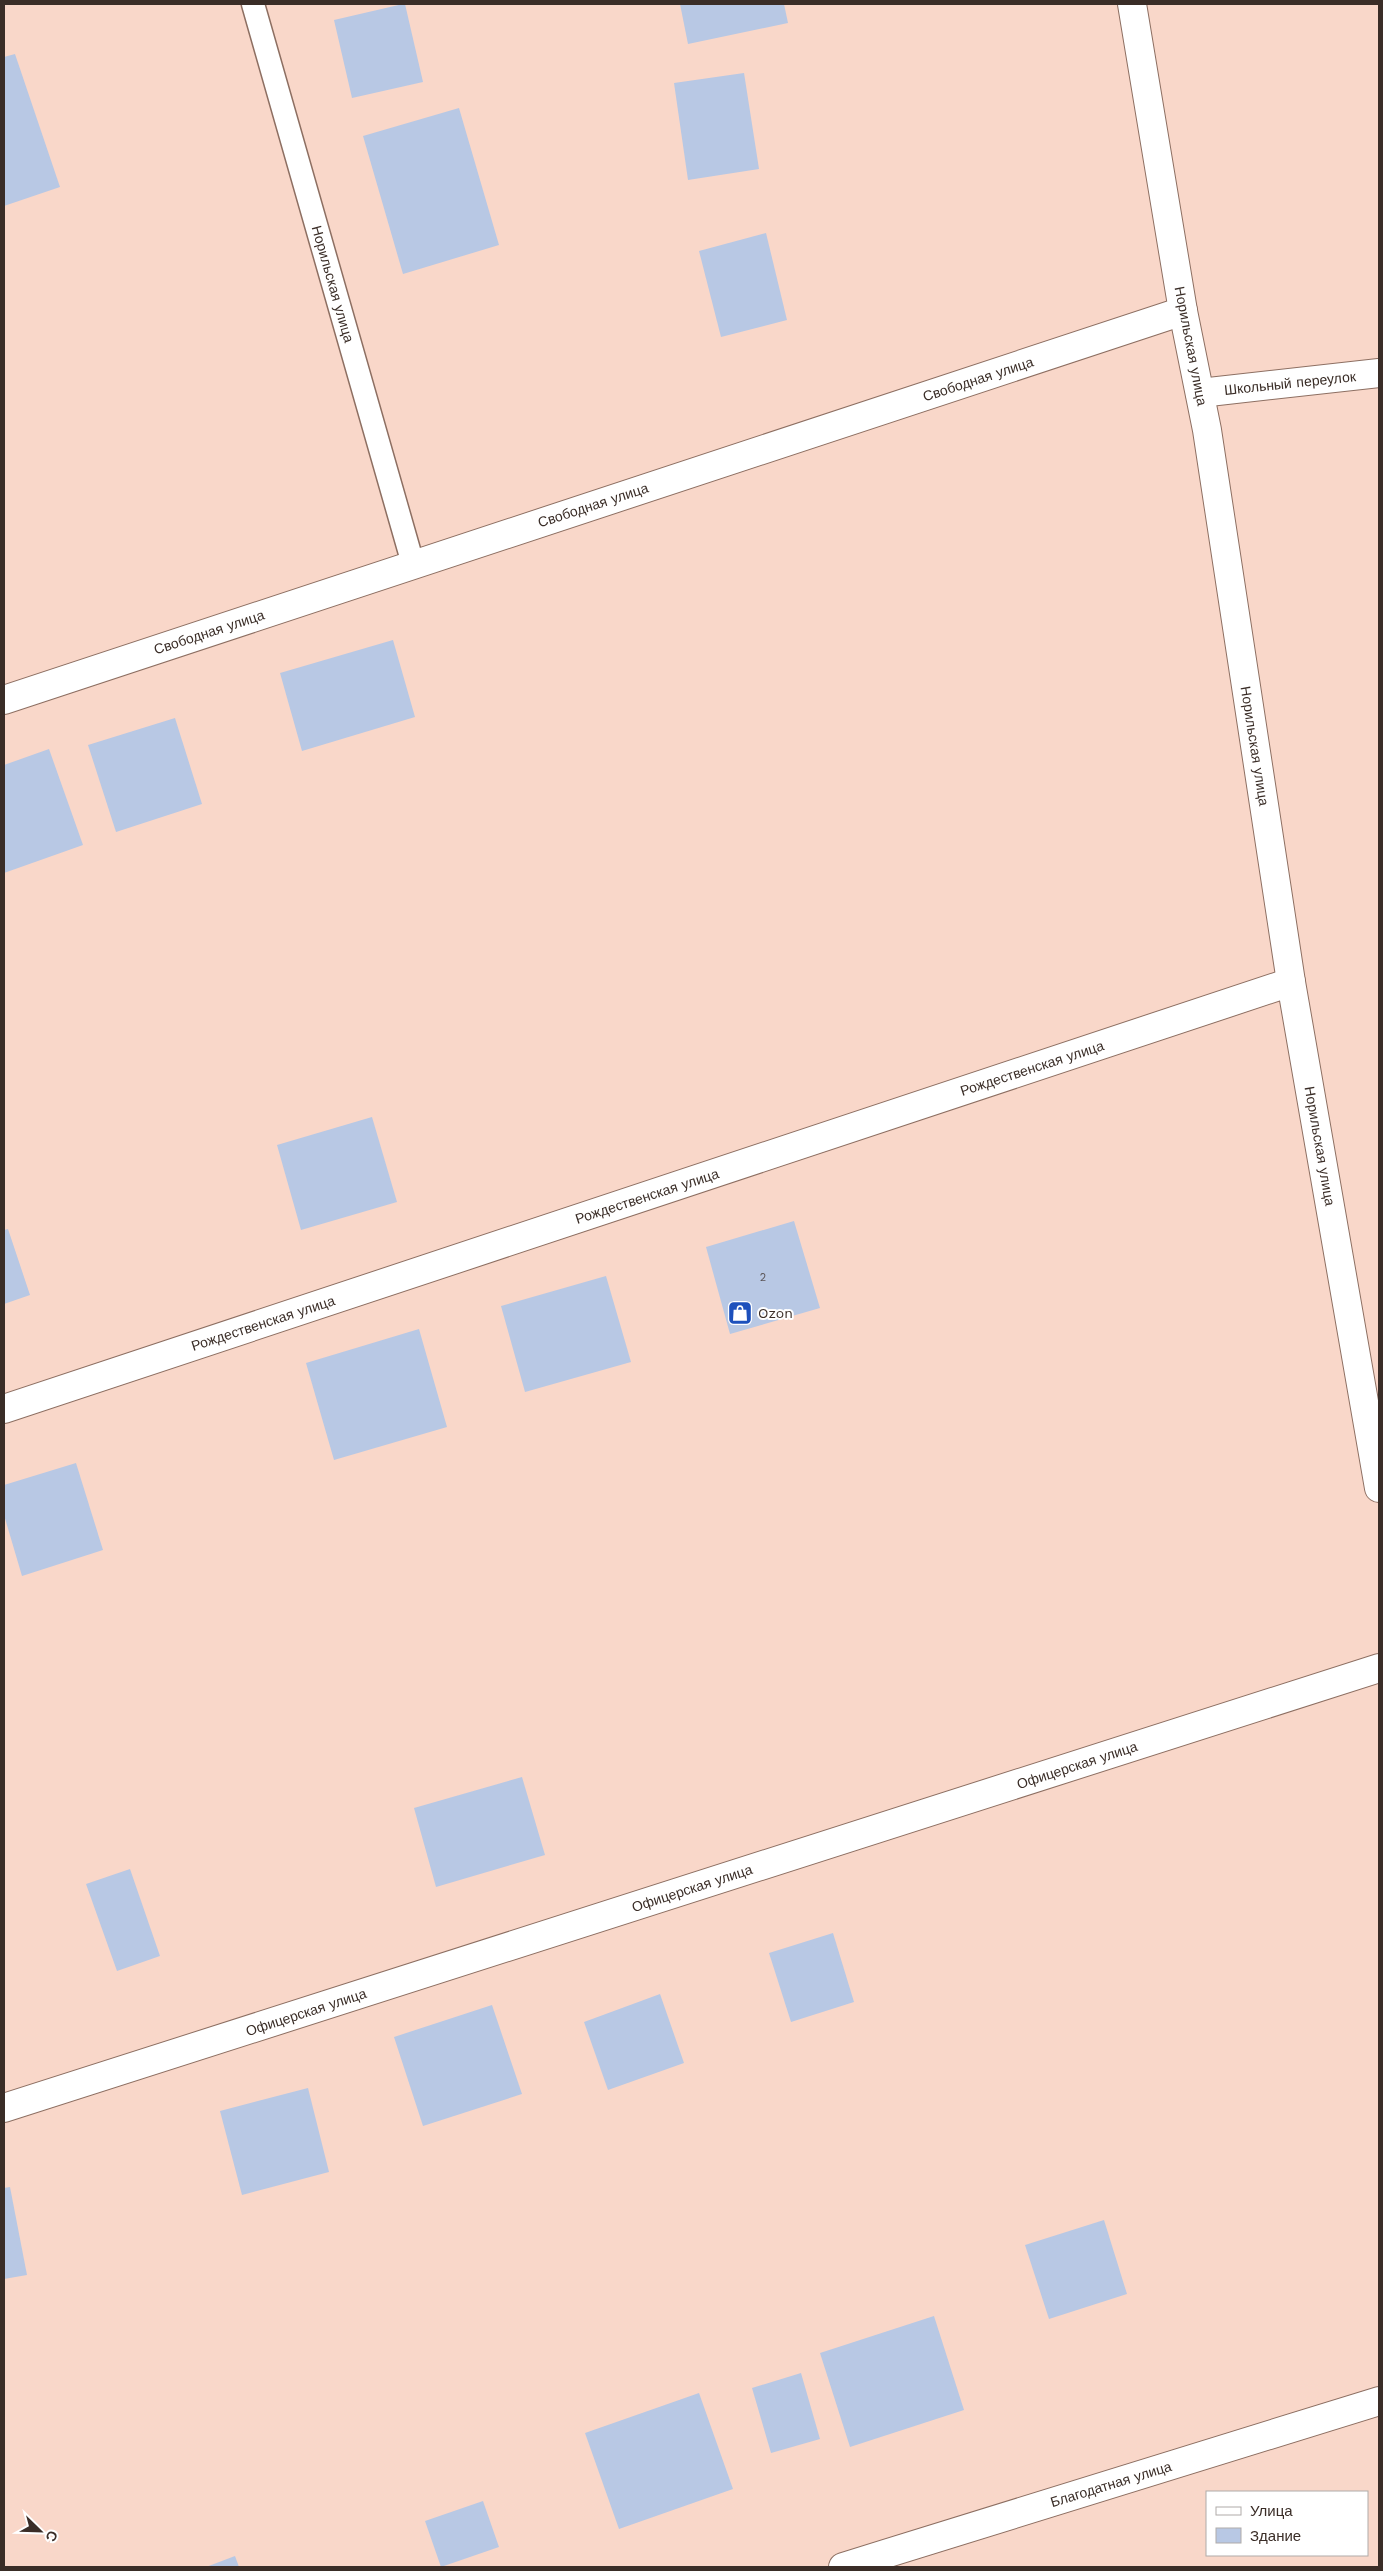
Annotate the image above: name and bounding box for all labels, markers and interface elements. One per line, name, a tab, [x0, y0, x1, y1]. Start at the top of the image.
street label: Норильская улица	[309, 224, 357, 345]
street label: Норильская улица	[1172, 285, 1210, 407]
street label: Свободная улица	[921, 354, 1035, 404]
street label: Школьный переулок	[1223, 368, 1357, 398]
street label: Свободная улица	[536, 480, 650, 530]
street label: Свободная улица	[152, 607, 266, 657]
street label: Норильская улица	[1238, 685, 1272, 807]
street label: Рождественская улица	[958, 1037, 1106, 1099]
street label: Норильская улица	[1302, 1085, 1338, 1207]
street label: Рождественская улица	[573, 1165, 721, 1227]
house number: 2	[760, 1271, 766, 1284]
street label: Рождественская улица	[189, 1292, 337, 1354]
shop icon: Ozon	[727, 1300, 753, 1326]
place label: Ozon	[758, 1305, 793, 1321]
street label: Офицерская улица	[1015, 1738, 1139, 1792]
street label: Офицерская улица	[630, 1861, 754, 1915]
street label: Офицерская улица	[244, 1985, 368, 2039]
street label: Благодатная улица	[1049, 2458, 1174, 2510]
legend	[1206, 2491, 1368, 2556]
text: Улица	[1250, 2502, 1293, 2520]
north arrow	[15, 2506, 65, 2556]
text: Здание	[1250, 2527, 1301, 2545]
text: С	[43, 2528, 61, 2544]

